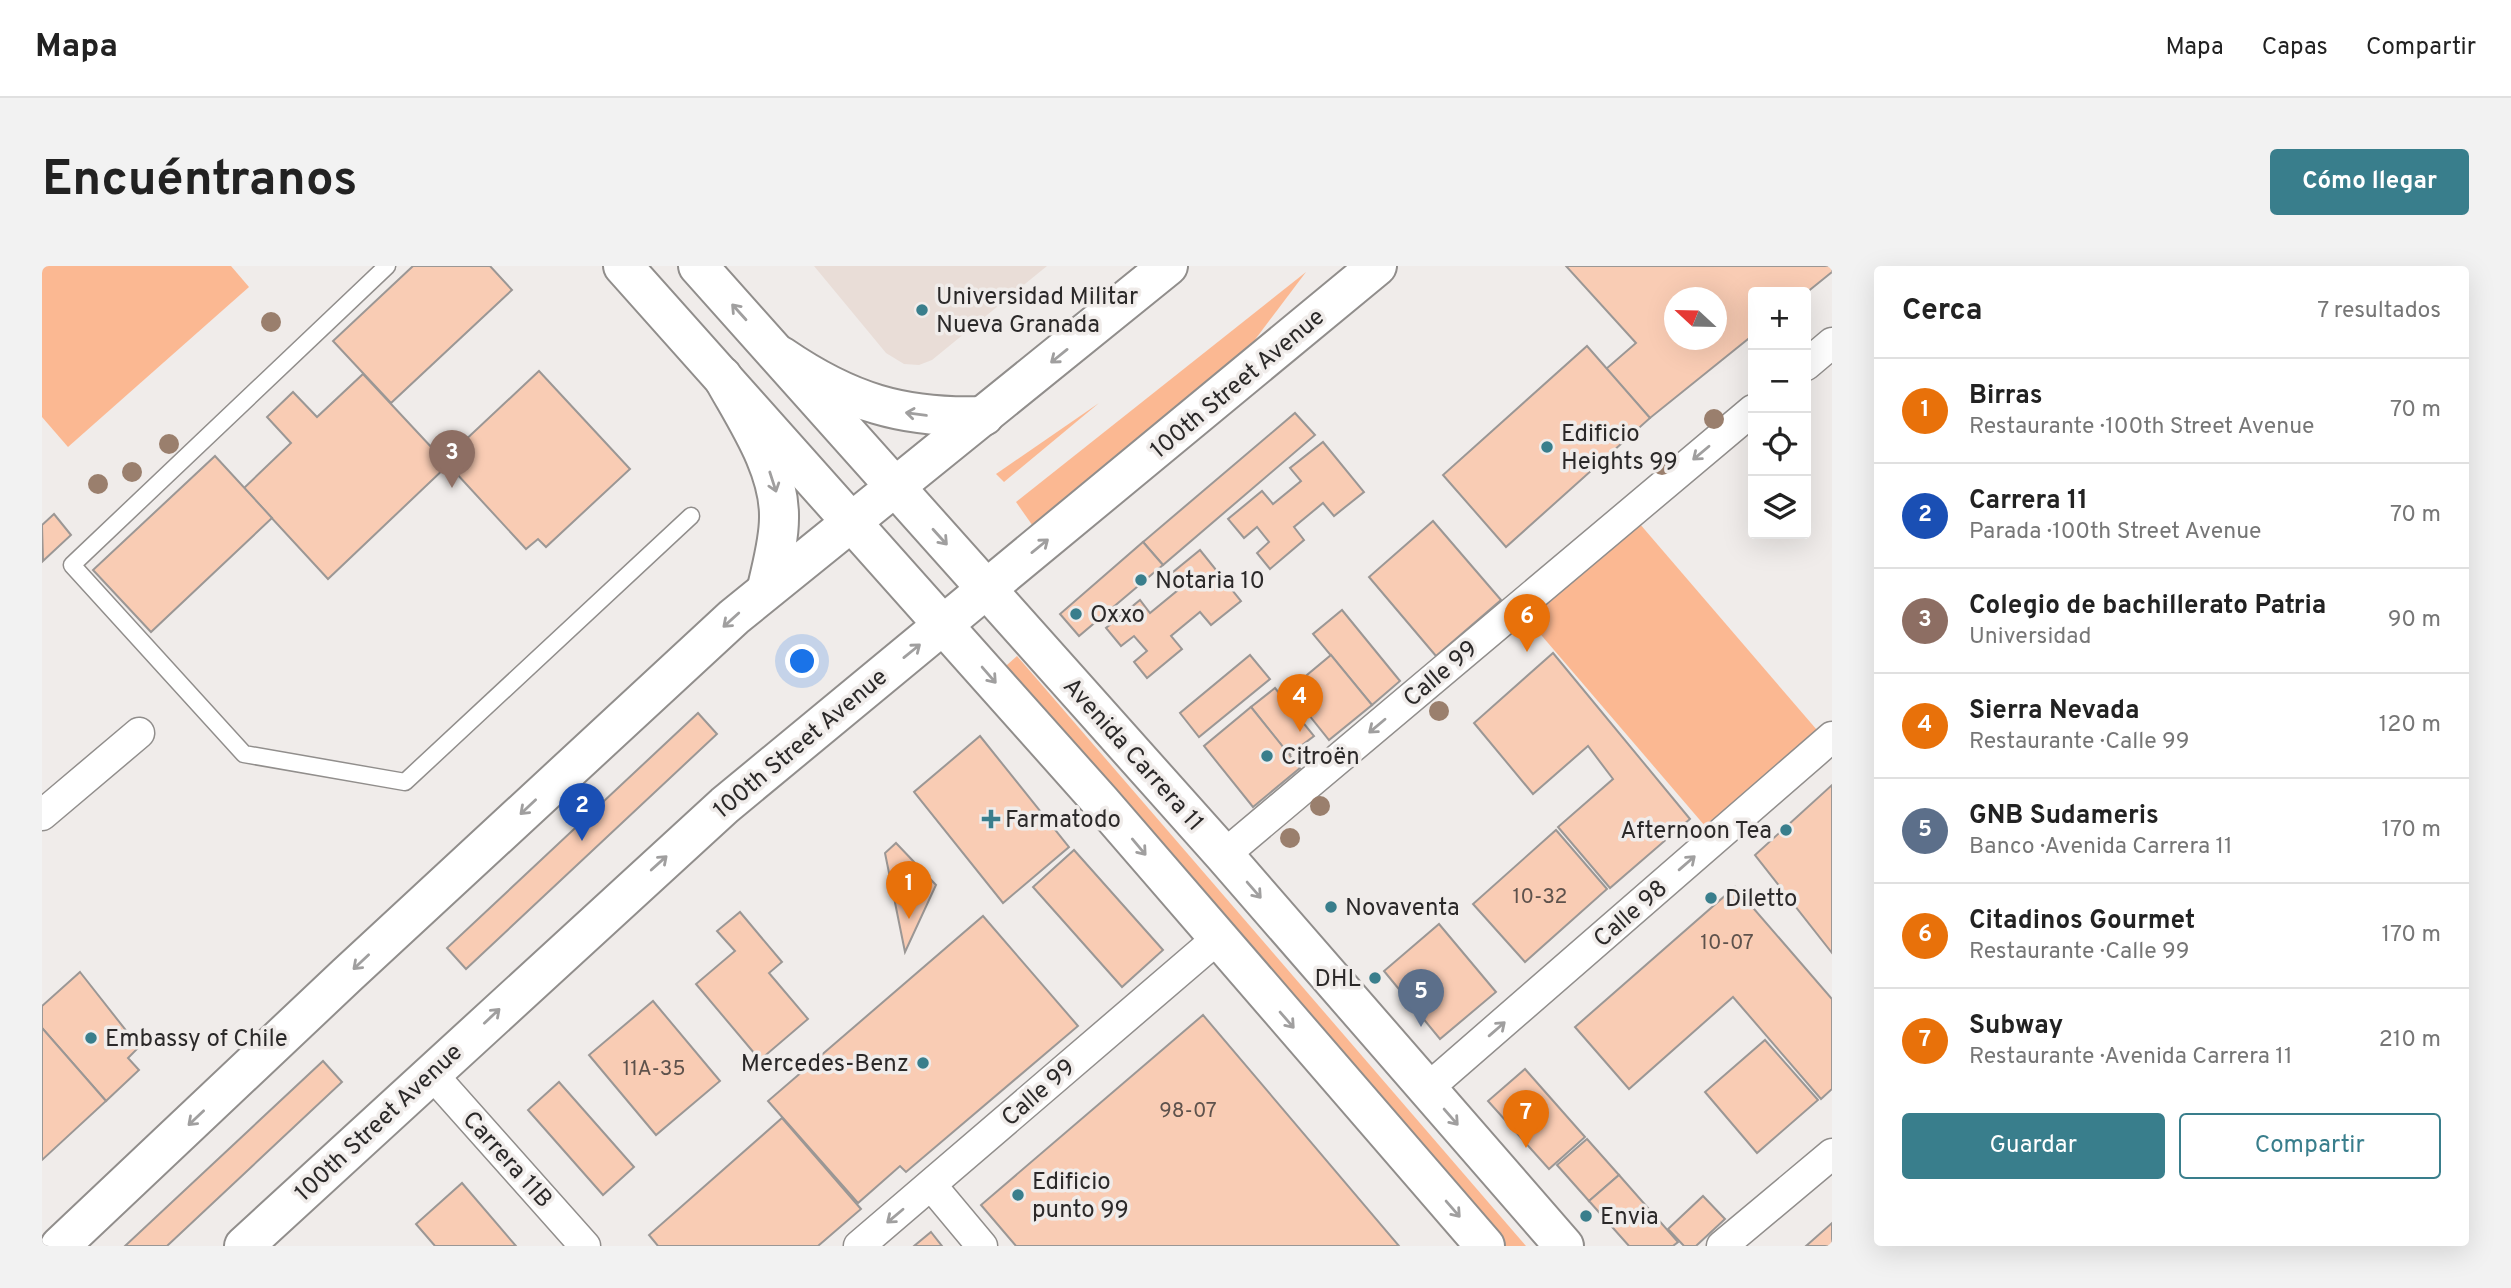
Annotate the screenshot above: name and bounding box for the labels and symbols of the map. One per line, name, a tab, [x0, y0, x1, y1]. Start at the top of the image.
place label: Universidad Militar Nueva Granada	[936, 283, 1138, 341]
north arrow	[1664, 287, 1727, 350]
marker: Universidad Militar Nueva Granada	[914, 302, 930, 318]
one-way arrow	[731, 303, 747, 321]
street label: 100th Street Avenue	[1145, 303, 1332, 466]
one-way arrow	[1050, 349, 1068, 364]
one-way arrow	[905, 407, 928, 420]
place label: Edificio Heights 99	[1561, 420, 1678, 478]
pin: 3	[429, 430, 475, 488]
marker: Edificio Heights 99	[1539, 439, 1555, 455]
one-way arrow	[1692, 445, 1710, 461]
one-way arrow	[767, 470, 780, 492]
one-way arrow	[932, 528, 949, 545]
one-way arrow	[1031, 538, 1049, 554]
place label: Notaria 10	[1155, 567, 1265, 597]
marker: Notaria 10	[1133, 572, 1149, 588]
pin: 6	[1504, 594, 1550, 652]
place label: Oxxo	[1090, 601, 1145, 631]
marker: Oxxo	[1068, 606, 1084, 622]
one-way arrow	[722, 612, 740, 628]
street label: Calle 99	[1398, 635, 1485, 714]
one-way arrow	[902, 643, 920, 659]
your location	[785, 644, 819, 678]
street label: 100th Street Avenue	[708, 663, 895, 826]
one-way arrow	[981, 666, 997, 684]
street label: Avenida Carrera 11	[1056, 672, 1209, 838]
pin: 4	[1277, 674, 1323, 732]
one-way arrow	[1368, 718, 1386, 734]
place label: Citroën	[1281, 743, 1360, 773]
marker: Citroën	[1259, 748, 1275, 764]
pin: 2	[559, 783, 605, 841]
one-way arrow	[519, 799, 537, 815]
place label: Farmatodo	[1005, 806, 1121, 836]
marker: Farmatodo	[983, 811, 999, 827]
place label: Afternoon Tea	[1620, 817, 1772, 847]
marker: Afternoon Tea	[1778, 822, 1794, 838]
one-way arrow	[1131, 837, 1147, 855]
one-way arrow	[650, 855, 668, 871]
one-way arrow	[1678, 855, 1696, 871]
pin: 1	[886, 861, 932, 919]
street label: Calle 98	[1588, 874, 1674, 955]
one-way arrow	[1246, 881, 1262, 899]
house number: 10-32	[1513, 884, 1567, 911]
place label: Diletto	[1725, 885, 1797, 915]
marker: Diletto	[1703, 890, 1719, 906]
place label: Novaventa	[1345, 894, 1460, 924]
marker: Novaventa	[1323, 899, 1339, 915]
house number: 10-07	[1700, 930, 1754, 957]
one-way arrow	[352, 954, 370, 970]
place label: DHL	[1315, 965, 1361, 995]
pin: 5	[1398, 969, 1444, 1027]
marker: DHL	[1367, 970, 1383, 986]
one-way arrow	[483, 1008, 500, 1025]
one-way arrow	[1279, 1010, 1295, 1028]
one-way arrow	[1488, 1020, 1505, 1037]
place label: Embassy of Chile	[105, 1025, 288, 1055]
marker: Embassy of Chile	[83, 1030, 99, 1046]
street label: 100th Street Avenue	[289, 1038, 469, 1209]
place label: Mercedes-Benz	[741, 1050, 909, 1080]
street label: Calle 99	[996, 1053, 1082, 1134]
marker: Mercedes-Benz	[915, 1055, 931, 1071]
house number: 11A-35	[622, 1056, 686, 1083]
pin: 7	[1503, 1090, 1549, 1148]
house number: 98-07	[1159, 1098, 1217, 1125]
street label: Carrera 11B	[455, 1106, 558, 1215]
one-way arrow	[1443, 1108, 1460, 1125]
one-way arrow	[187, 1110, 204, 1127]
place label: Edificio punto 99	[1032, 1168, 1129, 1226]
marker: Edificio punto 99	[1010, 1187, 1026, 1203]
one-way arrow	[1445, 1200, 1461, 1218]
place label: Envia	[1600, 1203, 1659, 1233]
one-way arrow	[887, 1208, 905, 1223]
marker: Envia	[1578, 1208, 1594, 1224]

